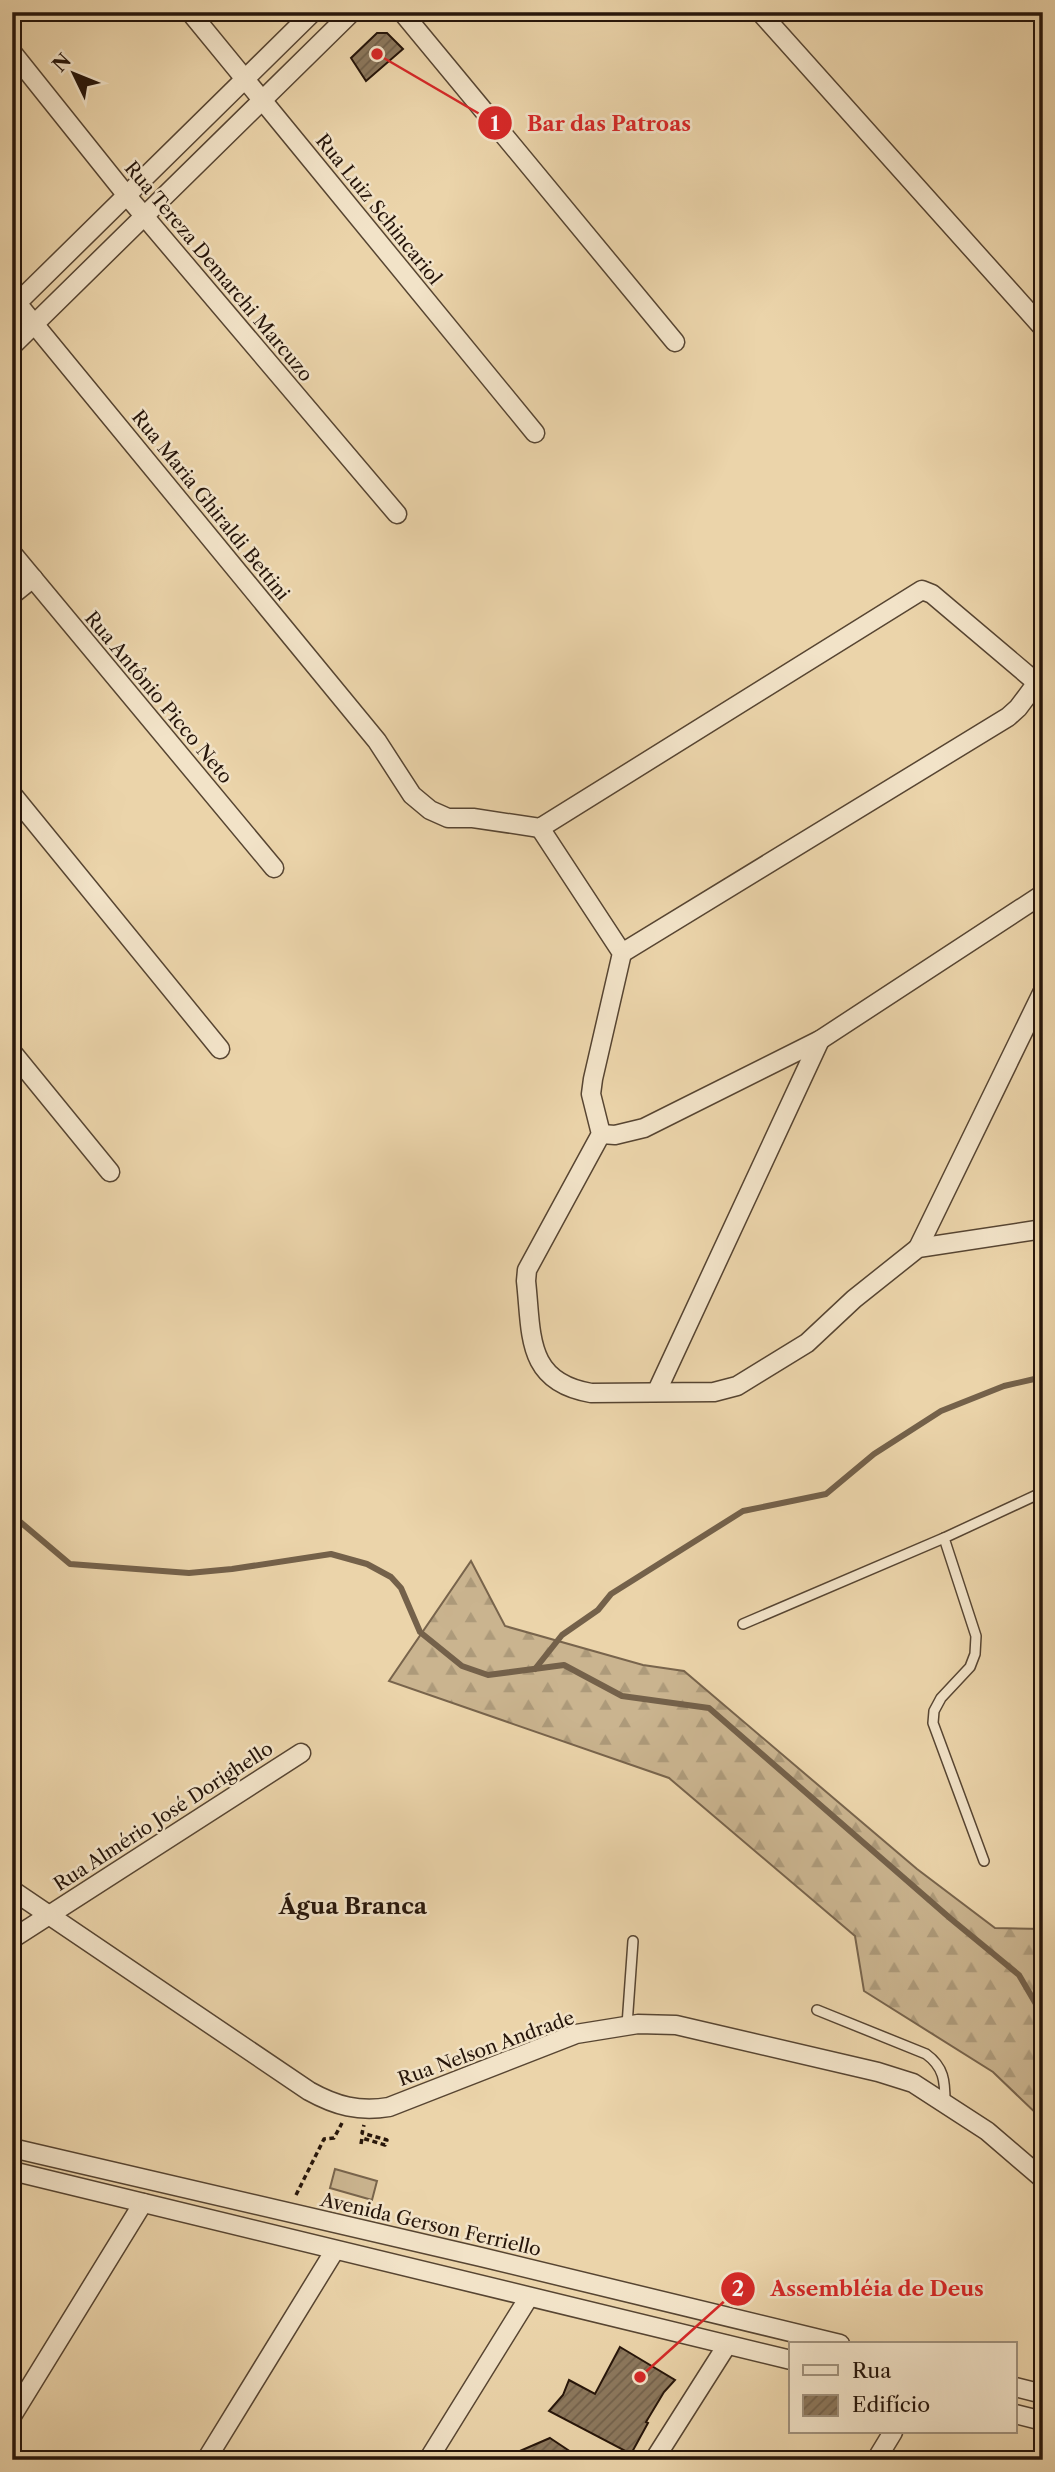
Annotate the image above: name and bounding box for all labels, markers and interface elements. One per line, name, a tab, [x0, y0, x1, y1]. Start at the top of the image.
north arrow	[38, 38, 108, 108]
text: N	[48, 49, 76, 77]
callout: Bar das Patroas	[478, 102, 705, 144]
text: 1	[490, 111, 500, 136]
text: Bar das Patroas	[527, 111, 691, 136]
street label: Rua Luiz Schincariol	[311, 129, 447, 290]
street label: Rua Tereza Demarchi Marcuzo	[120, 157, 317, 386]
street label: Rua Maria Ghiraldi Bettini	[127, 406, 295, 605]
street label: Rua Antônio Picco Neto	[80, 607, 237, 788]
street label: Rua Almério José Dorighello	[49, 1737, 277, 1896]
district label: Água Branca	[278, 1892, 428, 1920]
street label: Rua Nelson Andrade	[395, 2006, 577, 2091]
street label: Avenida Gerson Ferriello	[317, 2188, 543, 2261]
callout: Assembléia de Deus	[721, 2268, 998, 2310]
text: 2	[732, 2276, 744, 2301]
text: Assembléia de Deus	[769, 2276, 984, 2301]
legend	[789, 2342, 1016, 2434]
text: Rua	[852, 2358, 892, 2383]
text: Edifício	[852, 2392, 930, 2417]

